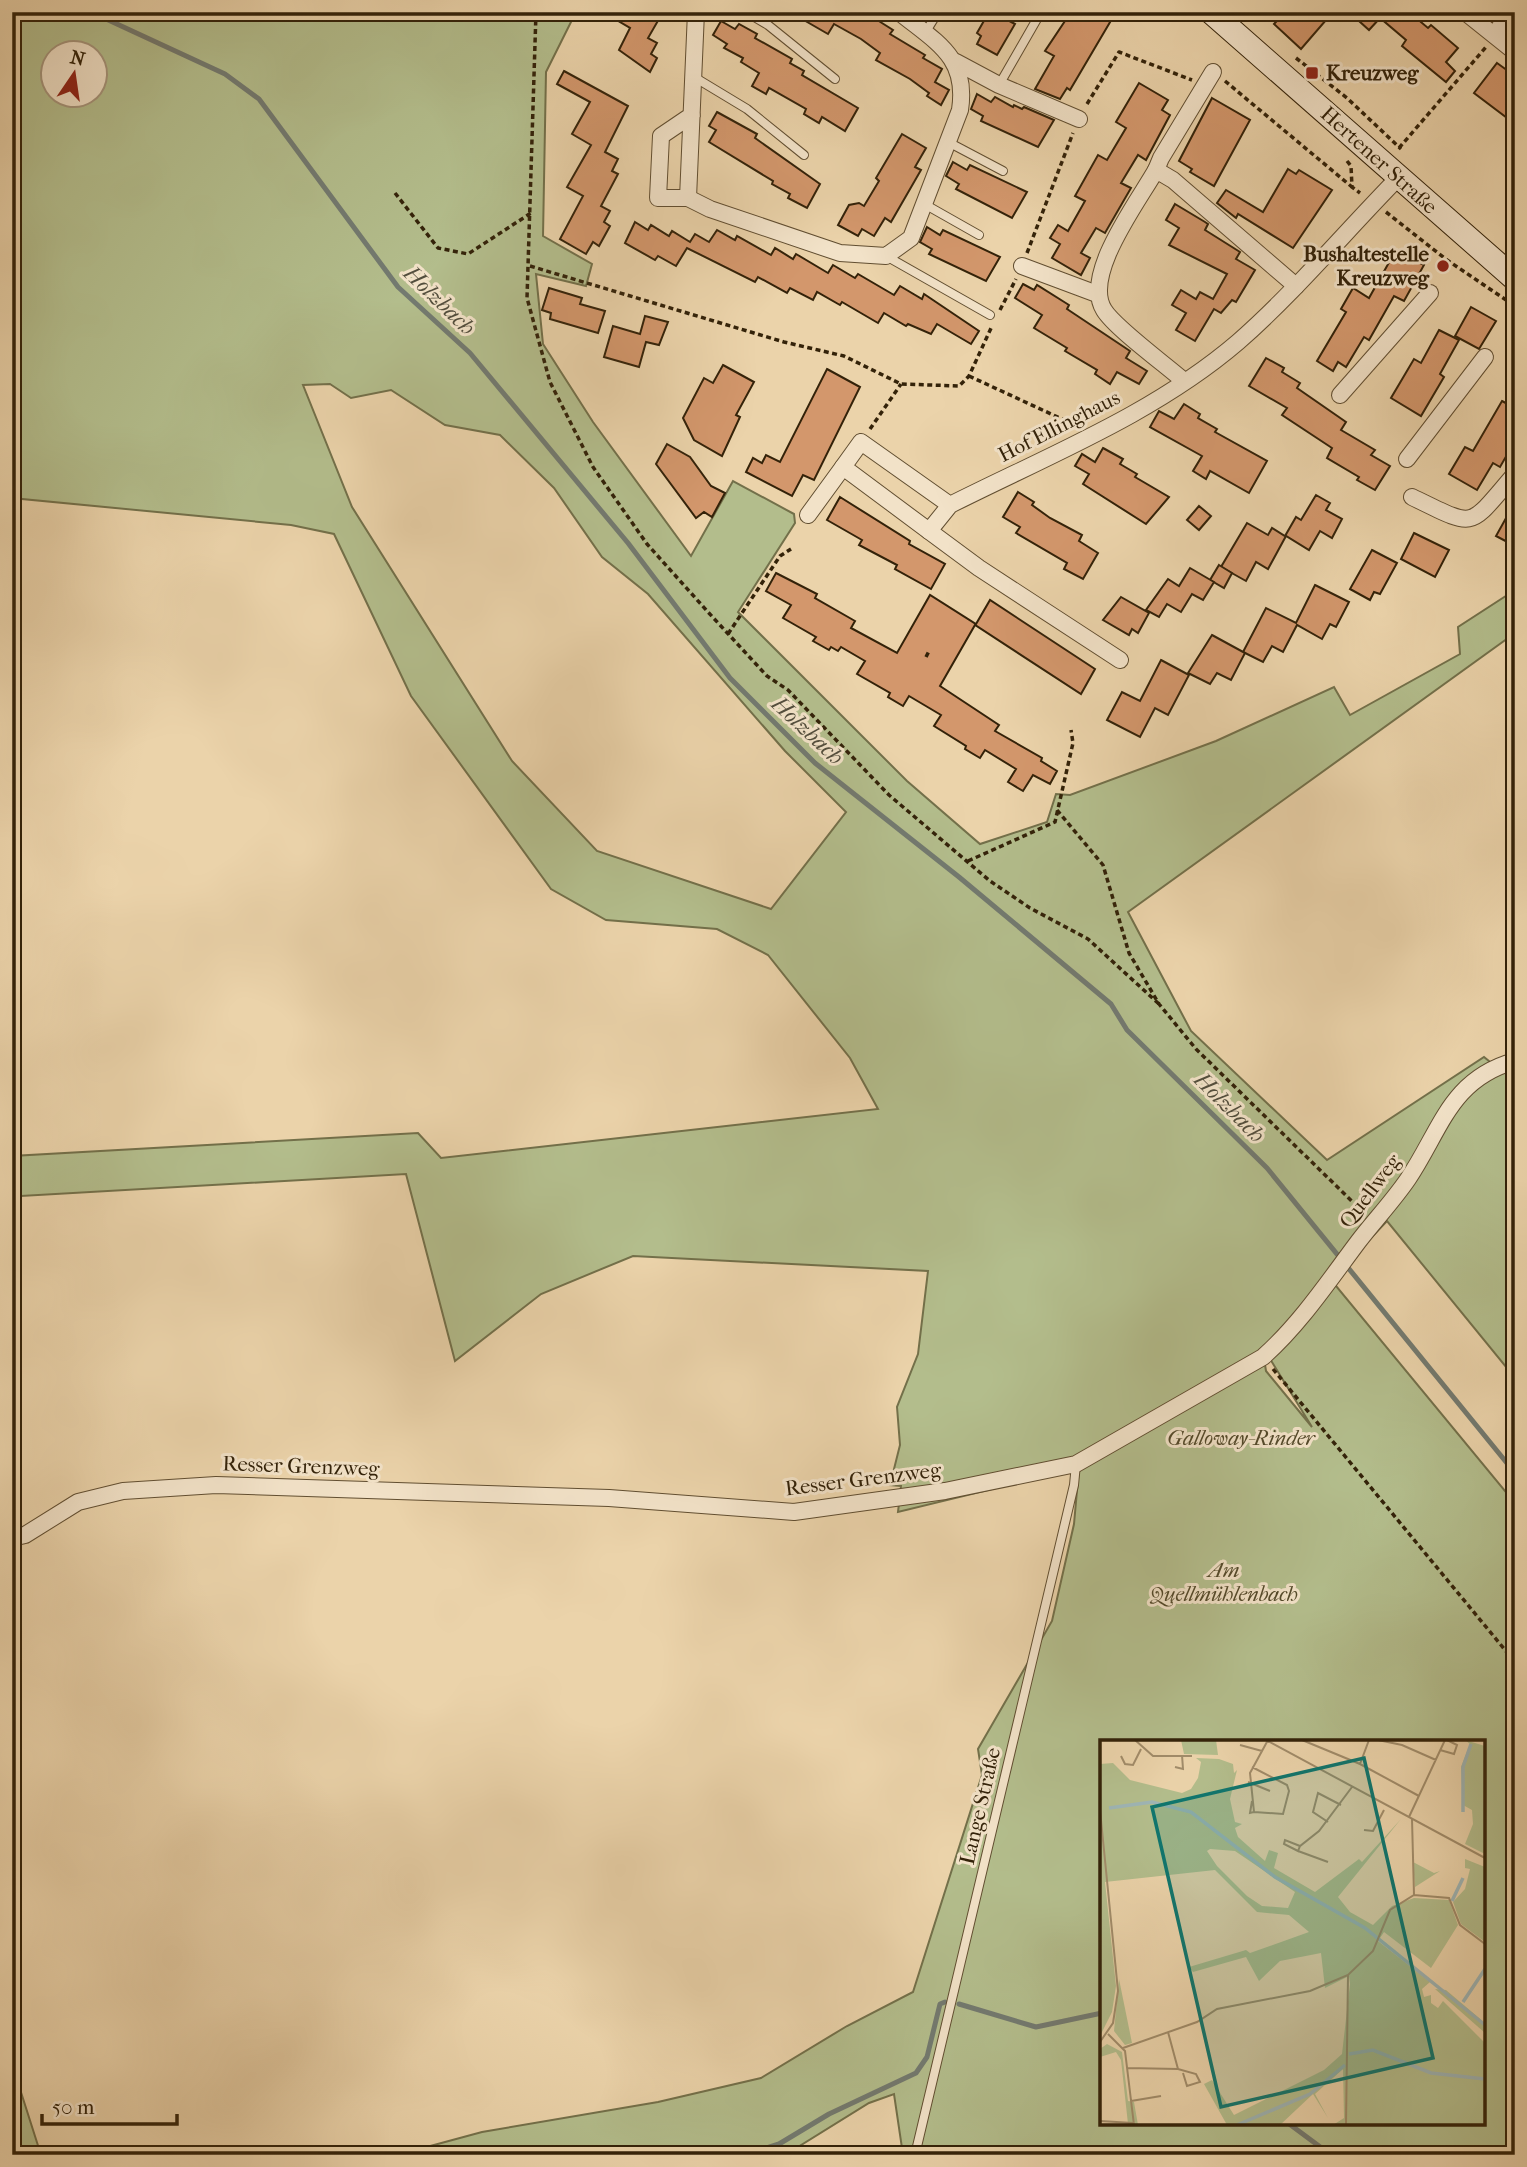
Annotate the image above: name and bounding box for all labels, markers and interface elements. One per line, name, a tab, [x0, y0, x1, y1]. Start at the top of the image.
north arrow	[38, 38, 108, 108]
text: N	[68, 46, 88, 71]
place label: Kreuzweg	[1326, 61, 1419, 85]
marker: Kreuzweg	[1304, 65, 1320, 81]
street label: Hertener Straße	[1316, 101, 1442, 219]
place label: Bushaltestelle Kreuzweg	[1303, 242, 1430, 290]
marker: Bushaltestelle Kreuzweg	[1435, 258, 1451, 274]
water label: Holzbach	[398, 259, 481, 341]
street label: Hof Ellinghaus	[994, 385, 1124, 467]
water label: Holzbach	[765, 690, 849, 771]
water label: Holzbach	[1188, 1066, 1271, 1148]
street label: Quellweg	[1334, 1149, 1406, 1233]
park label: Galloway-Rinder	[1167, 1426, 1316, 1450]
street label: Resser Grenzweg	[222, 1451, 381, 1481]
street label: Resser Grenzweg	[784, 1457, 943, 1500]
park label: Am Quellmühlenbach	[1149, 1558, 1298, 1607]
inset map	[1100, 1740, 1485, 2125]
street label: Lange Straße	[955, 1745, 1005, 1867]
scale bar	[42, 2083, 177, 2127]
text: 50 m	[52, 2095, 95, 2119]

